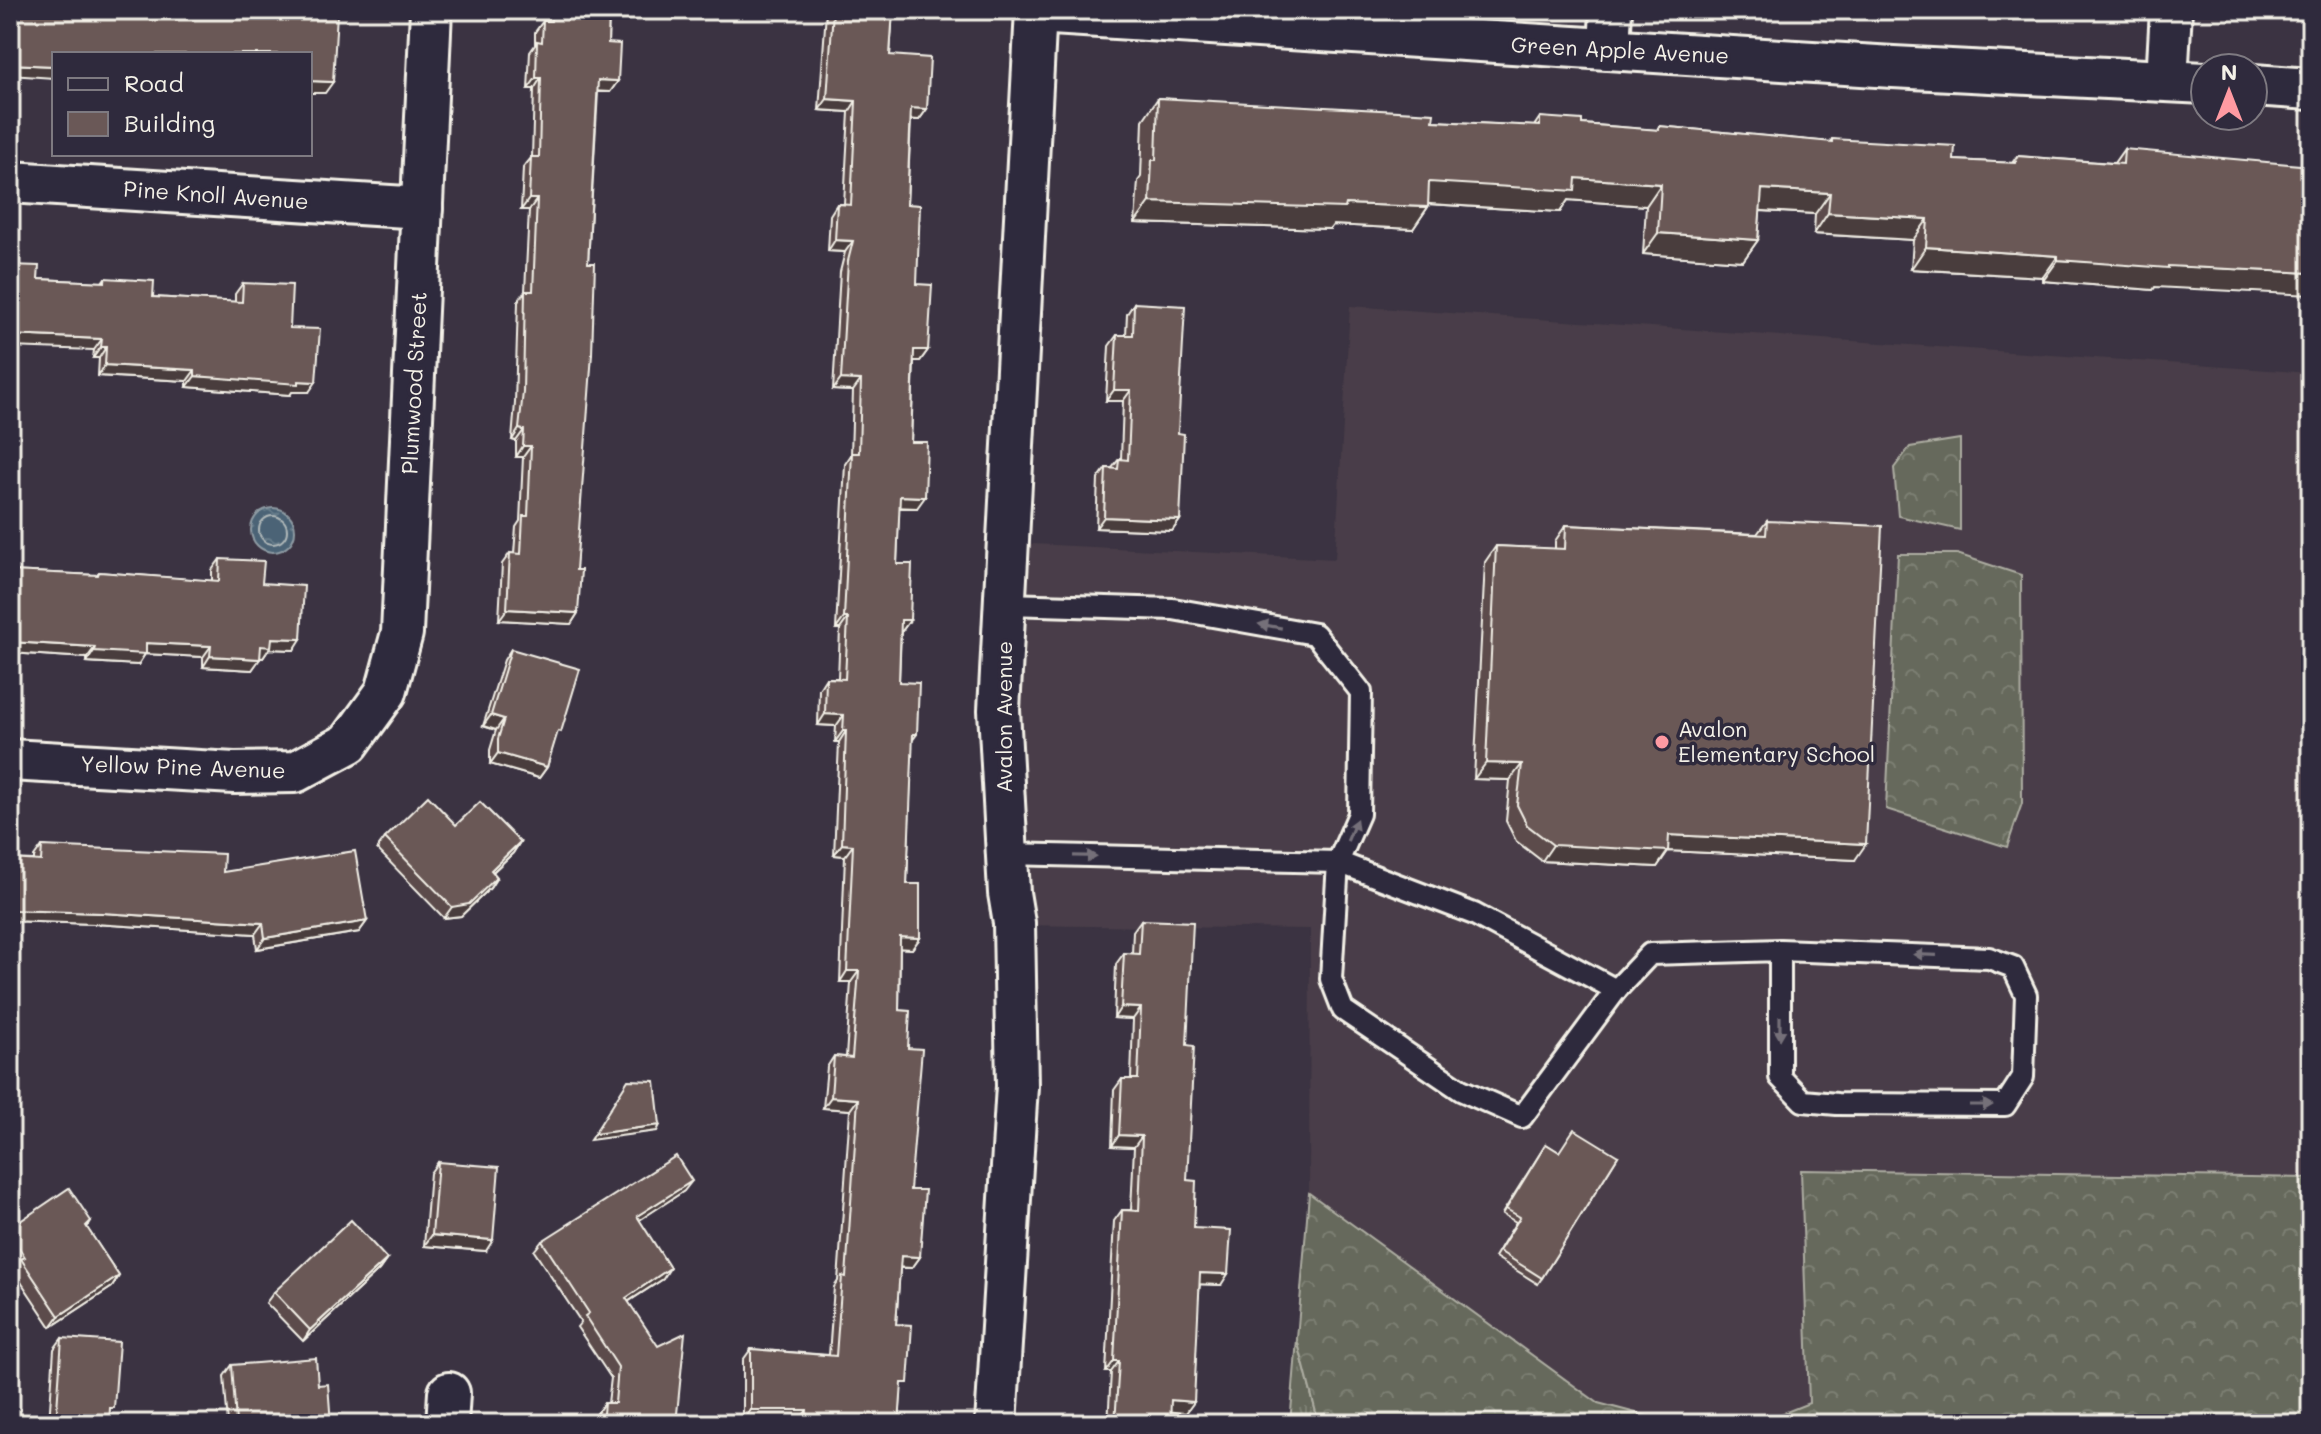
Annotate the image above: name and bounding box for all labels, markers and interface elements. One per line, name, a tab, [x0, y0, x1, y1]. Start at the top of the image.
street label: Green Apple Avenue	[1510, 29, 1730, 70]
legend	[52, 52, 312, 156]
north arrow	[2189, 52, 2269, 132]
text: N	[2221, 57, 2237, 86]
text: Road	[124, 67, 184, 98]
text: Building	[124, 107, 215, 138]
street label: Pine Knoll Avenue	[122, 174, 310, 215]
street label: Plumwood Street	[394, 291, 433, 475]
one-way arrow	[1257, 619, 1282, 632]
street label: Avalon Avenue	[989, 641, 1018, 793]
place label: Avalon Elementary School	[1678, 714, 1875, 768]
marker: Avalon Elementary School	[1653, 733, 1671, 751]
street label: Yellow Pine Avenue	[80, 748, 286, 785]
one-way arrow	[1345, 818, 1358, 842]
one-way arrow	[1073, 850, 1098, 863]
one-way arrow	[1912, 949, 1937, 962]
one-way arrow	[1774, 1016, 1786, 1041]
one-way arrow	[1969, 1099, 1994, 1111]

